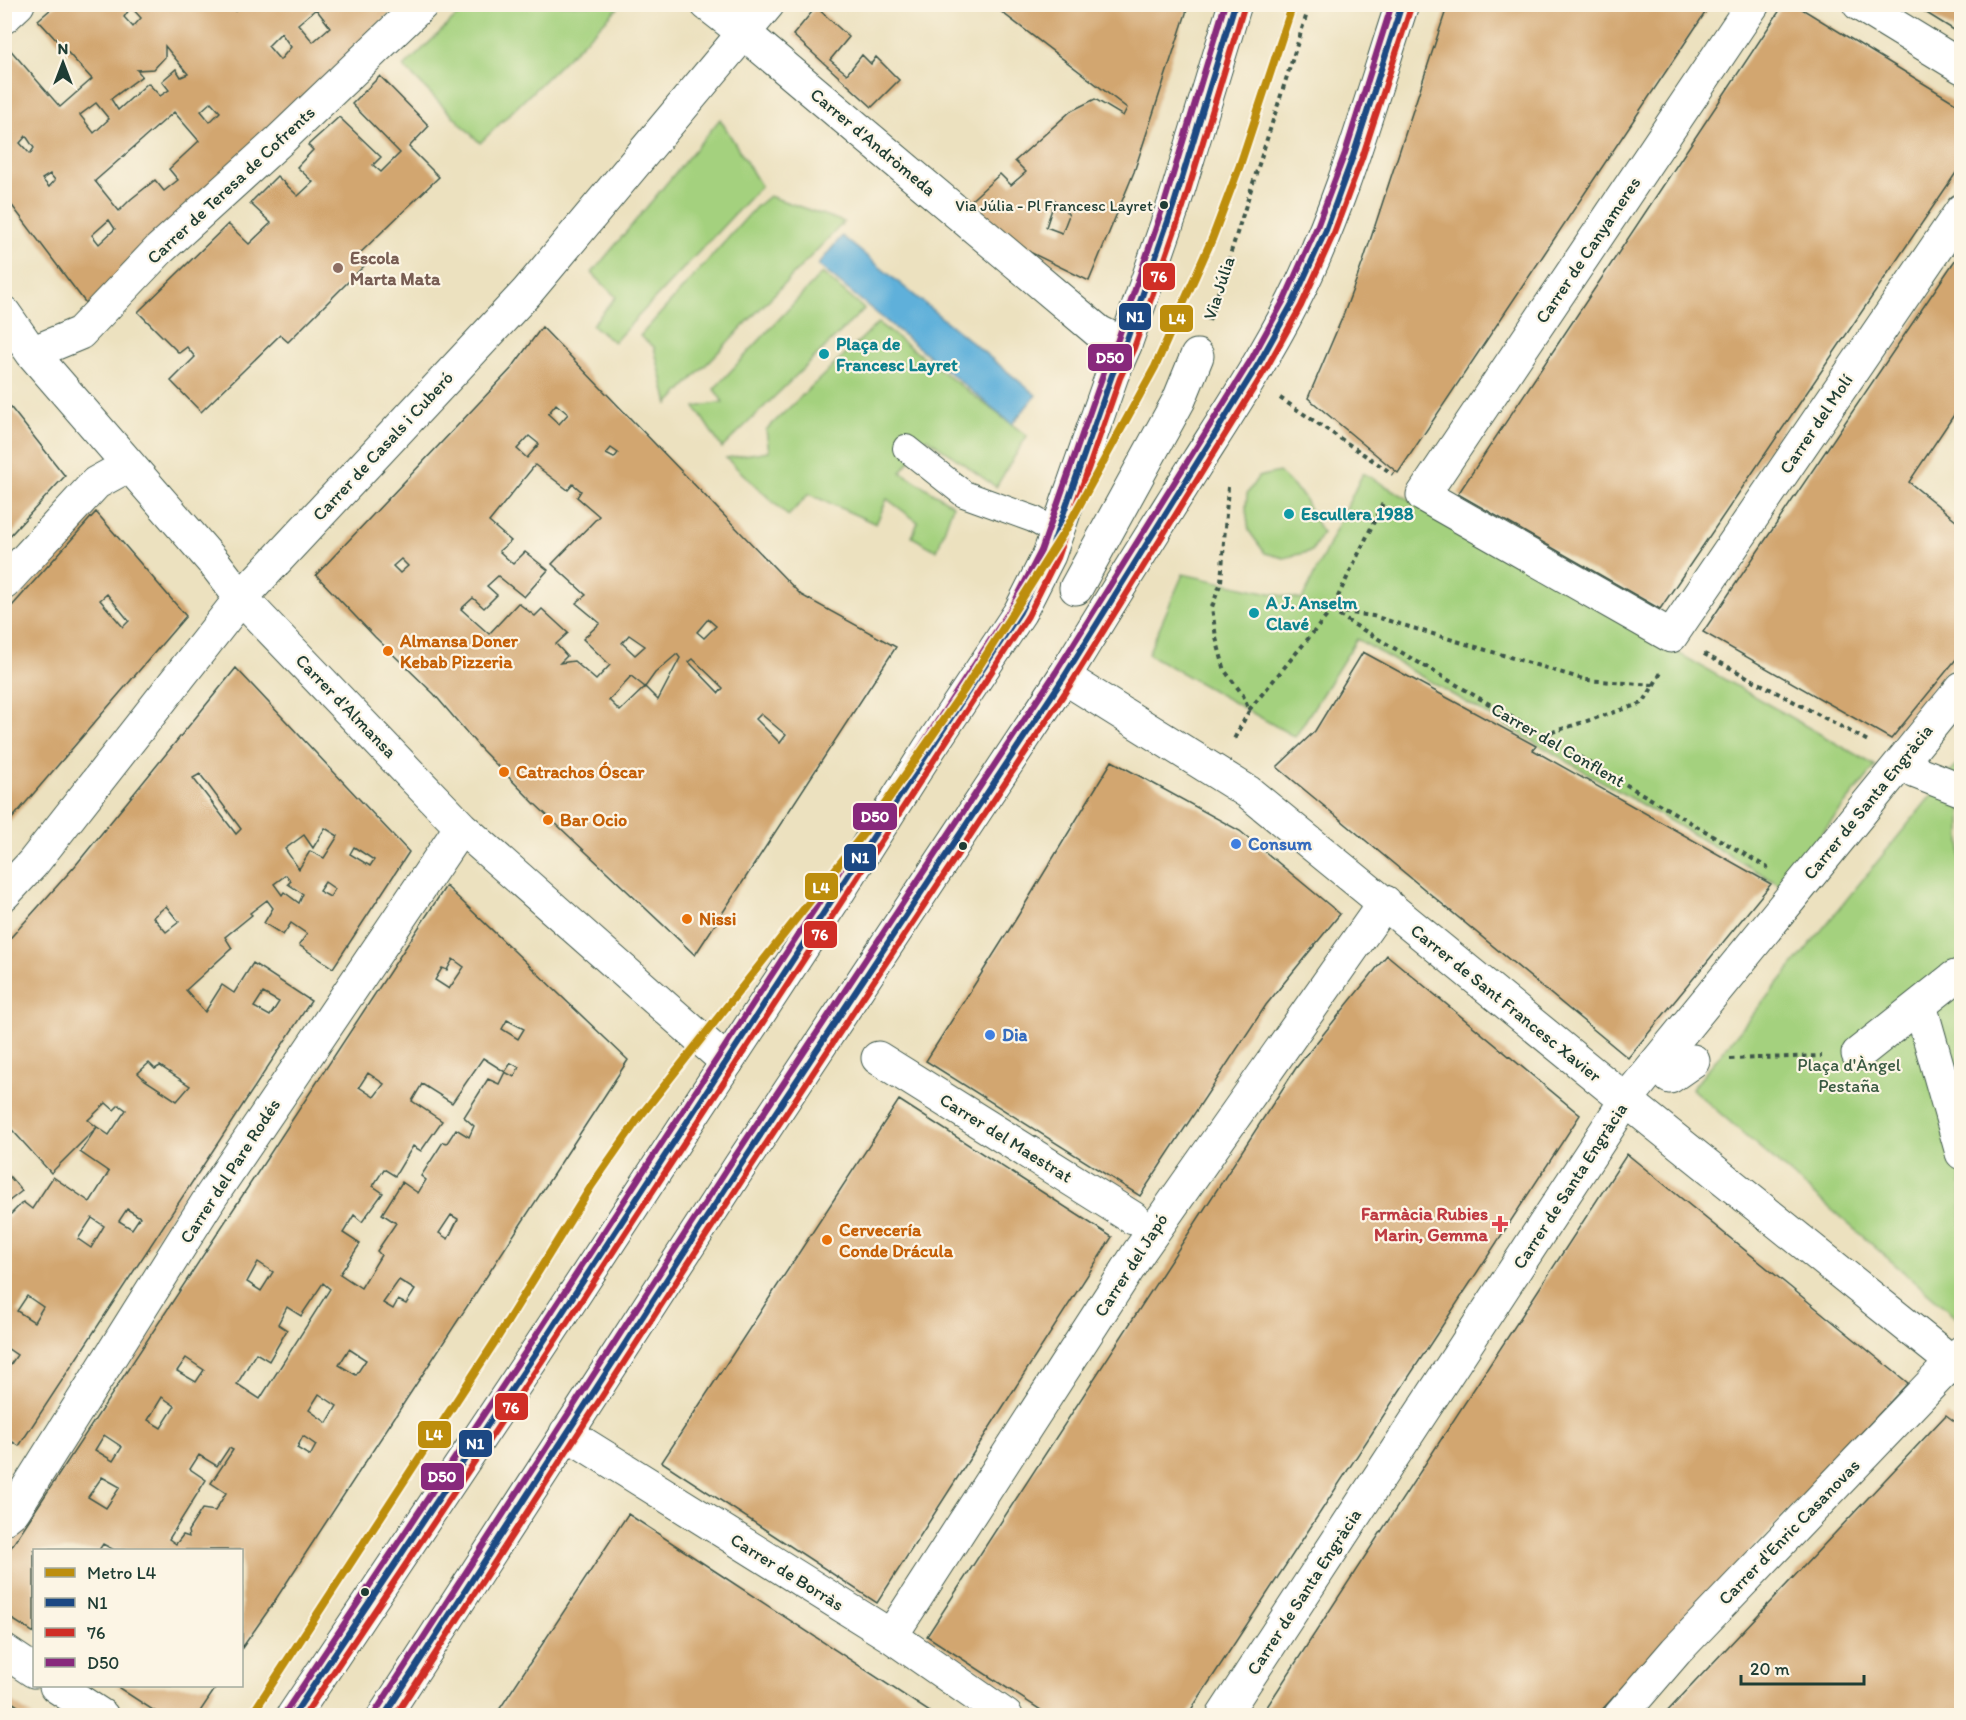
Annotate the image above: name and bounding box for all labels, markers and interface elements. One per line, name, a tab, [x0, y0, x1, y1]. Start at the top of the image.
north arrow	[33, 33, 93, 93]
text: N	[58, 39, 68, 58]
street label: Carrer d'Andròmeda	[806, 83, 940, 201]
street label: Carrer de Teresa de Cofrents	[142, 101, 320, 269]
street label: Carrer de Canyameres	[1531, 172, 1645, 328]
place label: Via Júlia - Pl Francesc Layret	[955, 196, 1153, 215]
marker: Via Júlia - Pl Francesc Layret	[1158, 199, 1170, 211]
place label: Escola Marta Mata	[350, 247, 441, 290]
street label: Via Júlia	[1198, 253, 1240, 323]
marker: Escola Marta Mata	[331, 261, 345, 275]
line badge: 76	[1142, 262, 1176, 291]
text: 76	[1150, 267, 1168, 286]
line badge: N1	[1118, 302, 1152, 331]
line badge: L4	[1159, 304, 1194, 333]
text: N1	[1126, 307, 1145, 326]
text: L4	[1168, 309, 1186, 328]
place label: Plaça de Francesc Layret	[836, 333, 958, 376]
line badge: D50	[1087, 343, 1133, 372]
marker: Plaça de Francesc Layret	[817, 347, 831, 361]
text: D50	[1096, 348, 1125, 367]
street label: Carrer de Casals i Cuberó	[308, 367, 458, 525]
street label: Carrer del Molí	[1775, 370, 1858, 478]
place label: Escullera 1988	[1301, 503, 1414, 525]
marker: Escullera 1988	[1282, 507, 1296, 521]
place label: A J. Anselm Clavé	[1265, 592, 1358, 635]
marker: A J. Anselm Clavé	[1247, 606, 1261, 620]
place label: Almansa Doner Kebab Pizzeria	[399, 630, 519, 673]
marker: Almansa Doner Kebab Pizzeria	[381, 644, 395, 658]
street label: Carrer d'Almansa	[291, 649, 401, 763]
street label: Carrer del Conflent	[1487, 698, 1629, 792]
street label: Carrer de Santa Engràcia	[1799, 720, 1938, 884]
place label: Catrachos Óscar	[516, 761, 646, 783]
marker: Catrachos Óscar	[497, 765, 511, 779]
line badge: D50	[852, 802, 898, 831]
text: D50	[861, 807, 890, 826]
place label: Bar Ocio	[560, 809, 627, 831]
marker: Bar Ocio	[541, 813, 555, 827]
place label: Consum	[1248, 833, 1313, 855]
marker: Consum	[1229, 837, 1243, 851]
unlabelled marker	[957, 840, 969, 852]
line badge: N1	[843, 843, 877, 872]
text: N1	[851, 848, 870, 867]
line badge: L4	[804, 872, 839, 901]
text: L4	[812, 878, 830, 897]
place label: Nissi	[699, 908, 736, 930]
marker: Nissi	[680, 912, 694, 926]
street label: Carrer de Sant Francesc Xavier	[1406, 919, 1607, 1087]
line badge: 76	[803, 920, 838, 949]
text: 76	[811, 925, 829, 944]
place label: Dia	[1002, 1024, 1028, 1046]
marker: Dia	[983, 1028, 997, 1042]
park label: Plaça d'Àngel Pestaña	[1797, 1054, 1901, 1097]
street label: Carrer del Maestrat	[936, 1088, 1077, 1188]
street label: Carrer del Pare Rodés	[175, 1095, 285, 1247]
street label: Carrer de Santa Engràcia	[1508, 1099, 1632, 1273]
place label: Farmàcia Rubies Marin, Gemma	[1361, 1203, 1489, 1246]
street label: Carrer del Japó	[1089, 1209, 1173, 1321]
marker: Farmàcia Rubies Marin, Gemma	[1493, 1217, 1507, 1231]
place label: Cervecería Conde Drácula	[839, 1219, 954, 1262]
marker: Cervecería Conde Drácula	[820, 1233, 834, 1247]
line badge: 76	[494, 1392, 529, 1421]
text: 76	[502, 1398, 520, 1417]
line badge: L4	[417, 1420, 452, 1449]
text: L4	[425, 1425, 443, 1444]
line badge: N1	[458, 1429, 493, 1458]
text: N1	[466, 1434, 485, 1453]
street label: Carrer d'Enric Casanovas	[1714, 1455, 1864, 1609]
line badge: D50	[420, 1462, 465, 1491]
text: D50	[428, 1467, 457, 1486]
street label: Carrer de Santa Engràcia	[1242, 1505, 1366, 1679]
street label: Carrer de Borràs	[726, 1528, 848, 1616]
legend	[33, 1549, 243, 1687]
text: Metro L4	[87, 1562, 157, 1584]
unlabelled marker	[359, 1586, 371, 1598]
text: N1	[87, 1592, 108, 1614]
text: 76	[87, 1622, 105, 1644]
scale bar	[1741, 1648, 1864, 1686]
text: D50	[87, 1652, 119, 1674]
text: 20 m	[1750, 1658, 1790, 1680]

